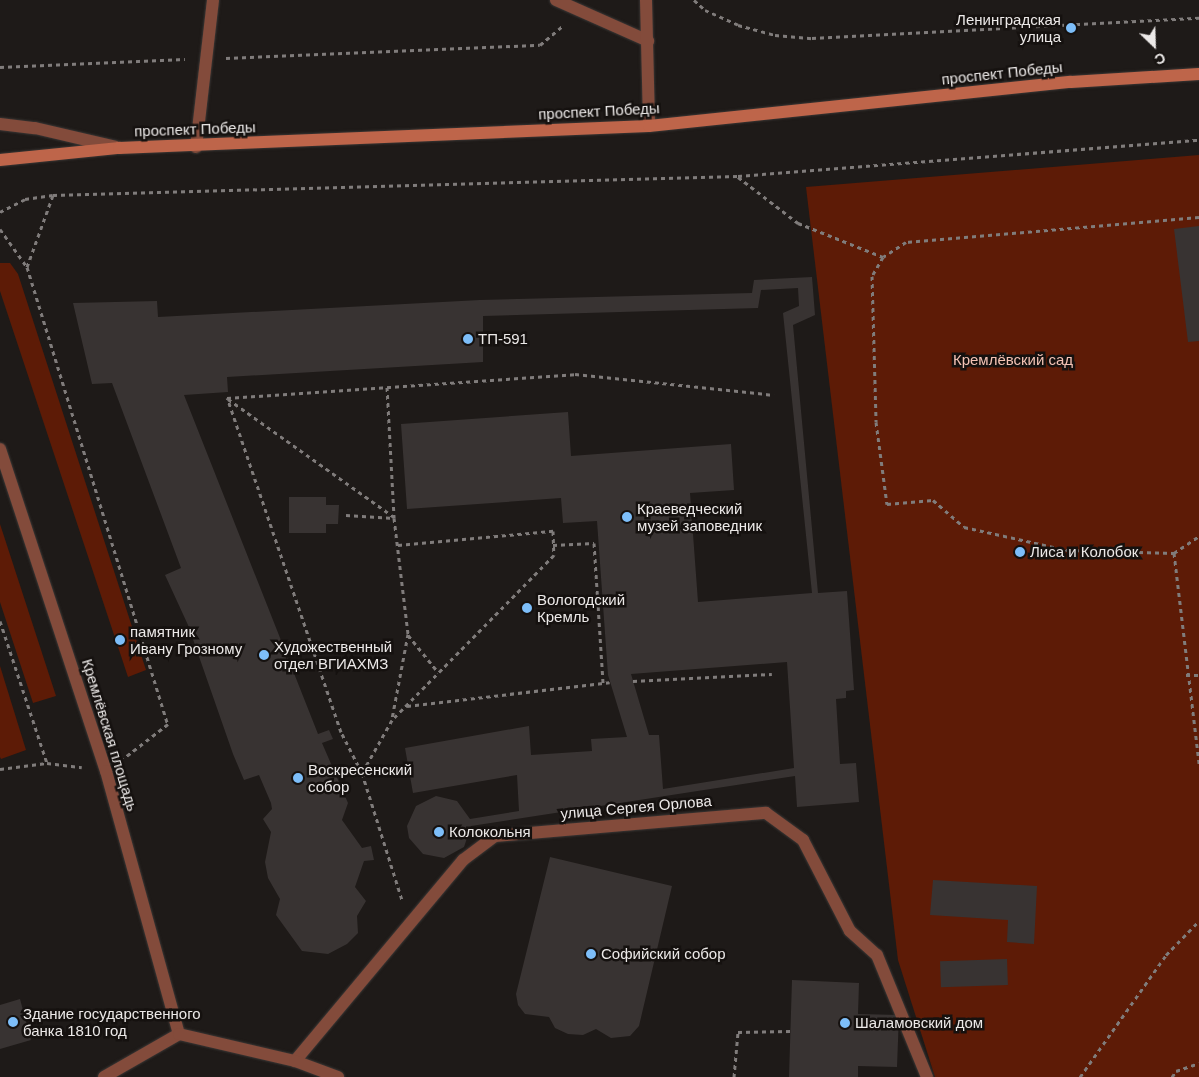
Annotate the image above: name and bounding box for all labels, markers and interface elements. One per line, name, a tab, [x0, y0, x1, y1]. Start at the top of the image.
place label: Ленинградская улица	[956, 10, 1061, 45]
north arrow	[1129, 20, 1179, 70]
marker: Ленинградская улица	[1065, 22, 1077, 34]
text: С	[1152, 49, 1168, 68]
street label: проспект Победы	[941, 58, 1063, 88]
street label: проспект Победы	[538, 99, 660, 123]
street label: проспект Победы	[134, 118, 256, 140]
place label: ТП-591	[478, 330, 528, 348]
marker: ТП-591	[462, 333, 474, 345]
park label: Кремлёвский сад	[953, 351, 1073, 369]
place label: Краеведческий музей заповедник	[637, 499, 762, 534]
marker: Краеведческий музей заповедник	[621, 511, 633, 523]
place label: Лиса и Колобок	[1030, 543, 1138, 561]
marker: Лиса и Колобок	[1014, 546, 1026, 558]
place label: Вологодский Кремль	[537, 590, 625, 625]
marker: Вологодский Кремль	[521, 602, 533, 614]
place label: памятник Ивану Грозному	[130, 622, 242, 657]
marker: памятник Ивану Грозному	[114, 634, 126, 646]
place label: Художественный отдел ВГИАХМЗ	[274, 637, 392, 672]
marker: Художественный отдел ВГИАХМЗ	[258, 649, 270, 661]
street label: Кремлёвская площадь	[78, 657, 142, 813]
place label: Воскресенский собор	[308, 760, 412, 795]
marker: Воскресенский собор	[292, 772, 304, 784]
street label: улица Сергея Орлова	[560, 791, 712, 823]
place label: Колокольня	[449, 823, 531, 841]
marker: Колокольня	[433, 826, 445, 838]
place label: Софийский собор	[601, 945, 726, 963]
marker: Софийский собор	[585, 948, 597, 960]
place label: Здание государственного банка 1810 год	[23, 1004, 201, 1039]
place label: Шаламовский дом	[855, 1014, 983, 1032]
marker: Здание государственного банка 1810 год	[7, 1016, 19, 1028]
marker: Шаламовский дом	[839, 1017, 851, 1029]

